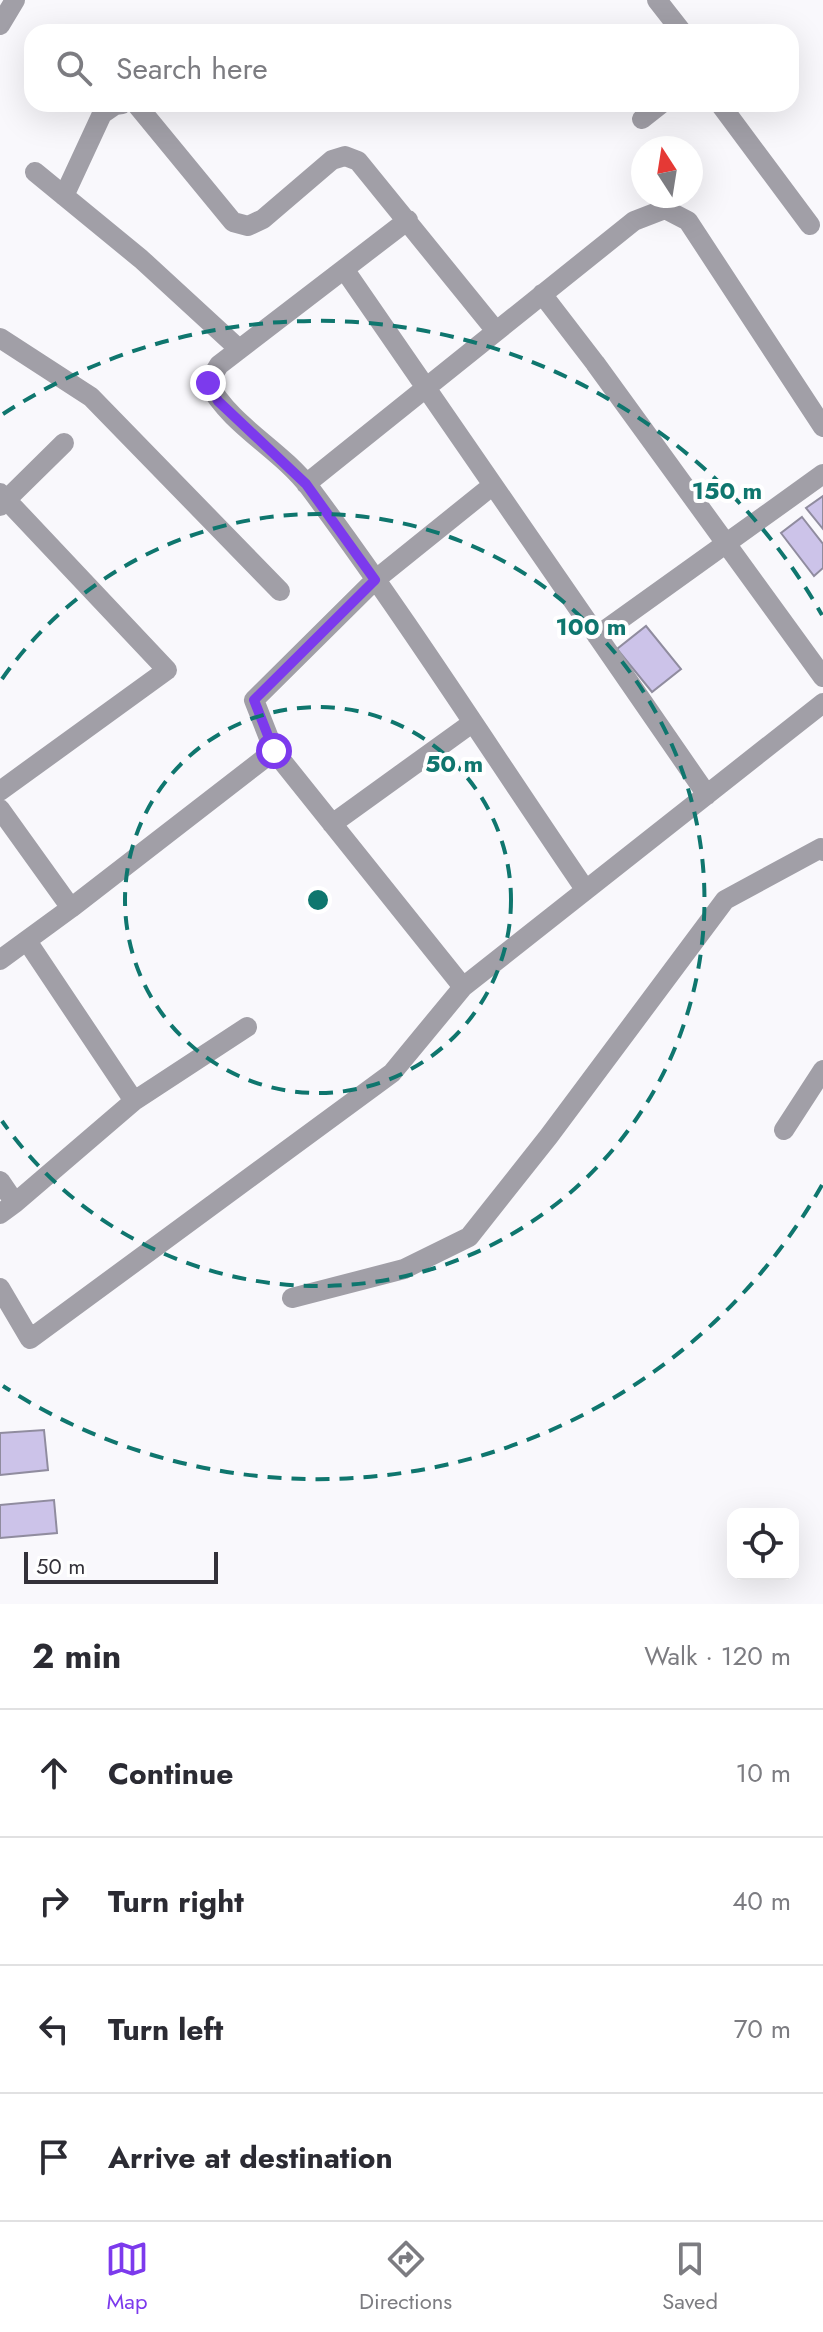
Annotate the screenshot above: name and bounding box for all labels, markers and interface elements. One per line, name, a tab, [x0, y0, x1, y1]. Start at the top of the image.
search box	[24, 24, 799, 112]
icon: search	[52, 46, 96, 90]
text: Search here	[116, 47, 268, 90]
north arrow	[631, 136, 703, 208]
route end	[190, 365, 226, 401]
text: 150 m	[692, 473, 762, 508]
text: 100 m	[556, 609, 626, 644]
route start	[256, 733, 292, 769]
text: 50 m	[425, 746, 483, 781]
centre of rings	[304, 886, 332, 914]
map controls	[727, 1508, 799, 1580]
button: locate	[727, 1508, 799, 1580]
scale bar	[24, 1548, 218, 1584]
text: 50 m	[36, 1550, 85, 1582]
text: 2 min	[32, 1632, 121, 1681]
text: Walk · 120 m	[644, 1637, 791, 1675]
icon: ahead	[32, 1751, 76, 1795]
text: Continue	[108, 1752, 234, 1795]
text: 10 m	[736, 1754, 791, 1792]
icon: right	[32, 1879, 76, 1923]
text: Turn right	[108, 1880, 244, 1923]
text: 40 m	[732, 1882, 791, 1920]
icon: left	[32, 2007, 76, 2051]
text: Turn left	[108, 2008, 223, 2051]
text: 70 m	[734, 2010, 791, 2048]
icon: arrive	[32, 2135, 76, 2179]
text: Arrive at destination	[108, 2136, 393, 2179]
tab: Map	[105, 2237, 149, 2317]
tab: Directions	[359, 2237, 452, 2317]
tab: Saved	[662, 2237, 718, 2317]

